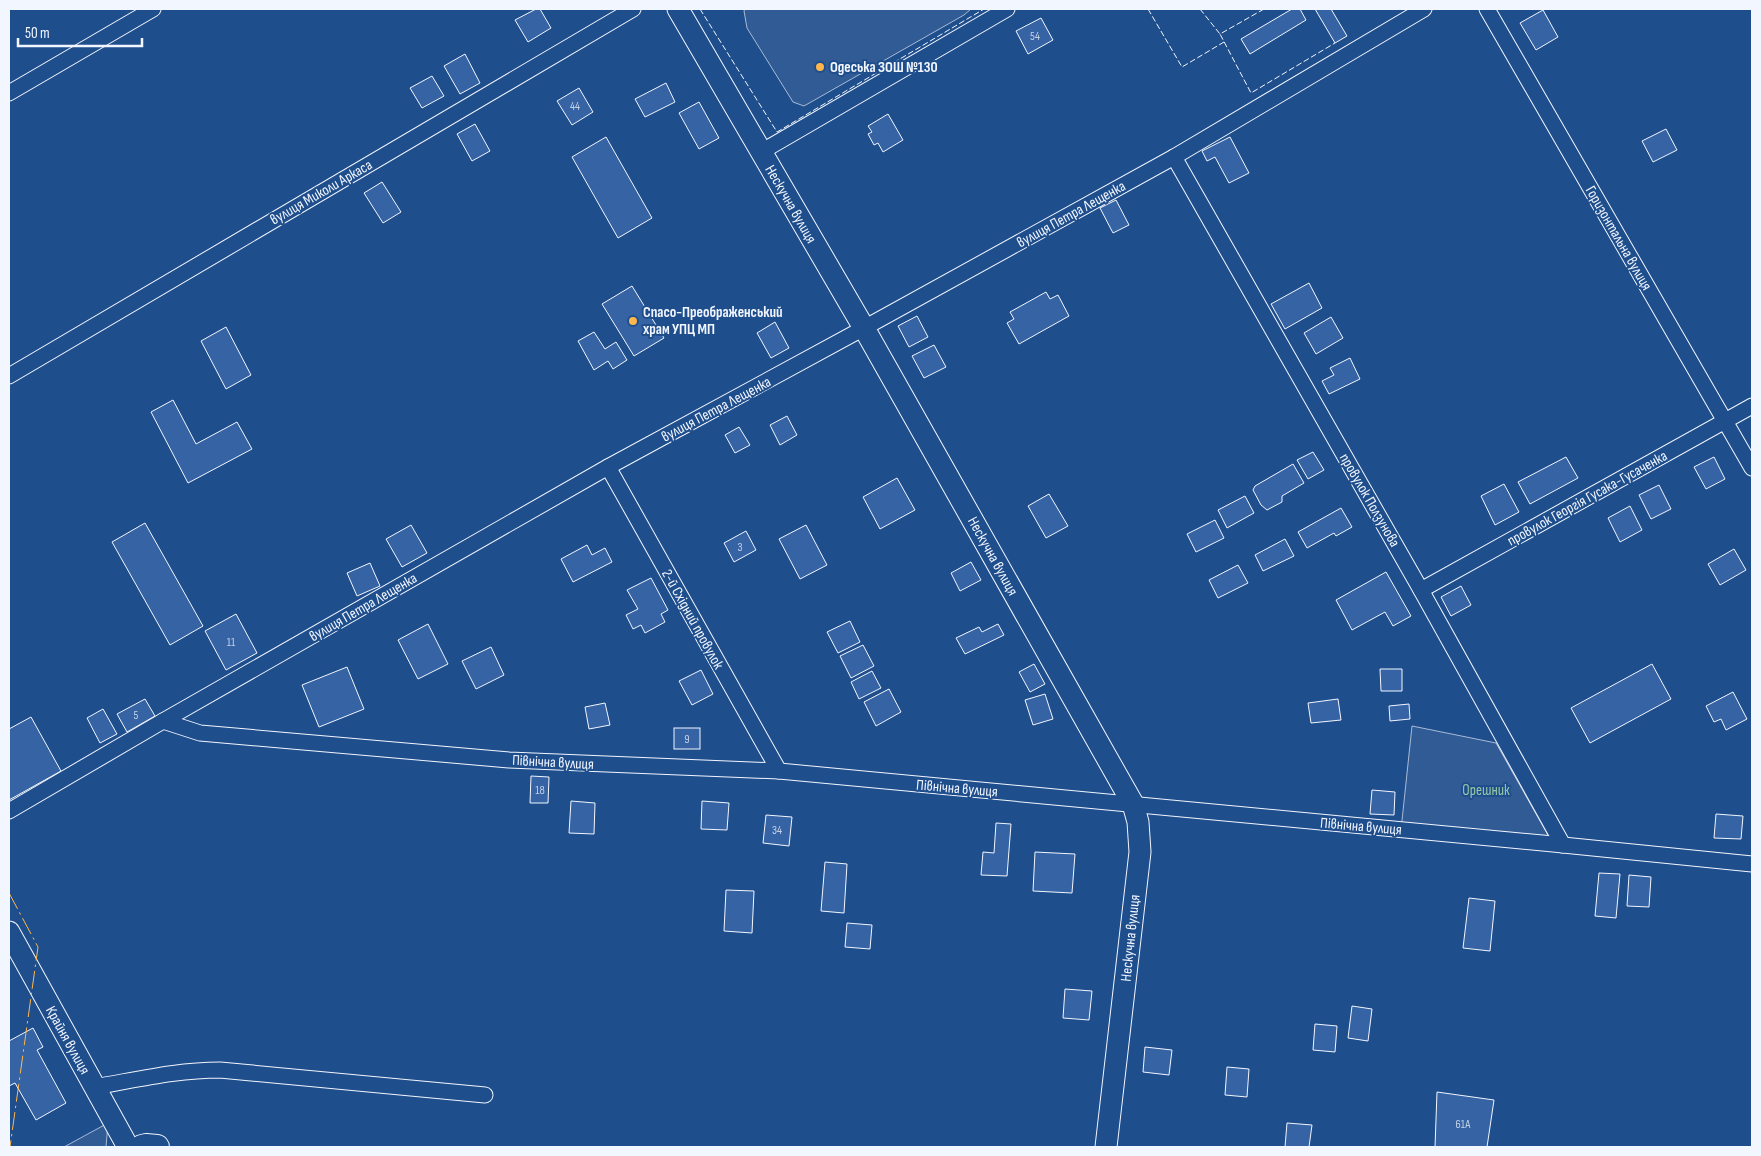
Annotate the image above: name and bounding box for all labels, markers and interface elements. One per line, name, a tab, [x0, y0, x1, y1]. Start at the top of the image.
scale bar	[18, 15, 141, 47]
text: 50 m	[25, 24, 50, 43]
house number: 54	[1030, 29, 1040, 44]
place label: Одеська ЗОШ №130	[830, 58, 938, 77]
marker: Одеська ЗОШ №130	[814, 61, 826, 73]
house number: 44	[570, 99, 580, 114]
street label: вулиця Миколи Аркаса	[267, 155, 376, 229]
street label: Нескучна вулиця	[761, 162, 821, 247]
street label: вулиця Петра Лещенка	[1014, 177, 1129, 252]
street label: Горизонтальна вулиця	[1581, 183, 1656, 294]
place label: Спасо-Преображенський храм УПЦ МП	[643, 303, 783, 339]
marker: Спасо-Преображенський храм УПЦ МП	[627, 315, 639, 327]
street label: вулиця Петра Лещенка	[658, 372, 775, 446]
street label: провулок Георгія Гусака-Гусаченка	[1504, 446, 1671, 550]
street label: провулок Ползунова	[1335, 450, 1404, 551]
street label: Нескучна вулиця	[963, 514, 1022, 599]
house number: 3	[737, 540, 743, 555]
street label: 2-й Східний провулок	[657, 566, 728, 673]
street label: вулиця Петра Лещенка	[306, 569, 421, 646]
house number: 11	[227, 635, 236, 650]
house number: 5	[134, 708, 139, 723]
house number: 9	[684, 732, 690, 747]
street label: Північна вулиця	[512, 751, 594, 774]
street label: Північна вулиця	[915, 775, 999, 802]
park label: Орешник	[1462, 781, 1510, 800]
house number: 18	[535, 783, 545, 798]
street label: Північна вулиця	[1319, 813, 1403, 840]
house number: 34	[772, 823, 782, 838]
street label: Нескучна вулиця	[1116, 894, 1145, 982]
street label: Крайня вулиця	[41, 1003, 94, 1078]
house number: 61А	[1456, 1117, 1471, 1132]

